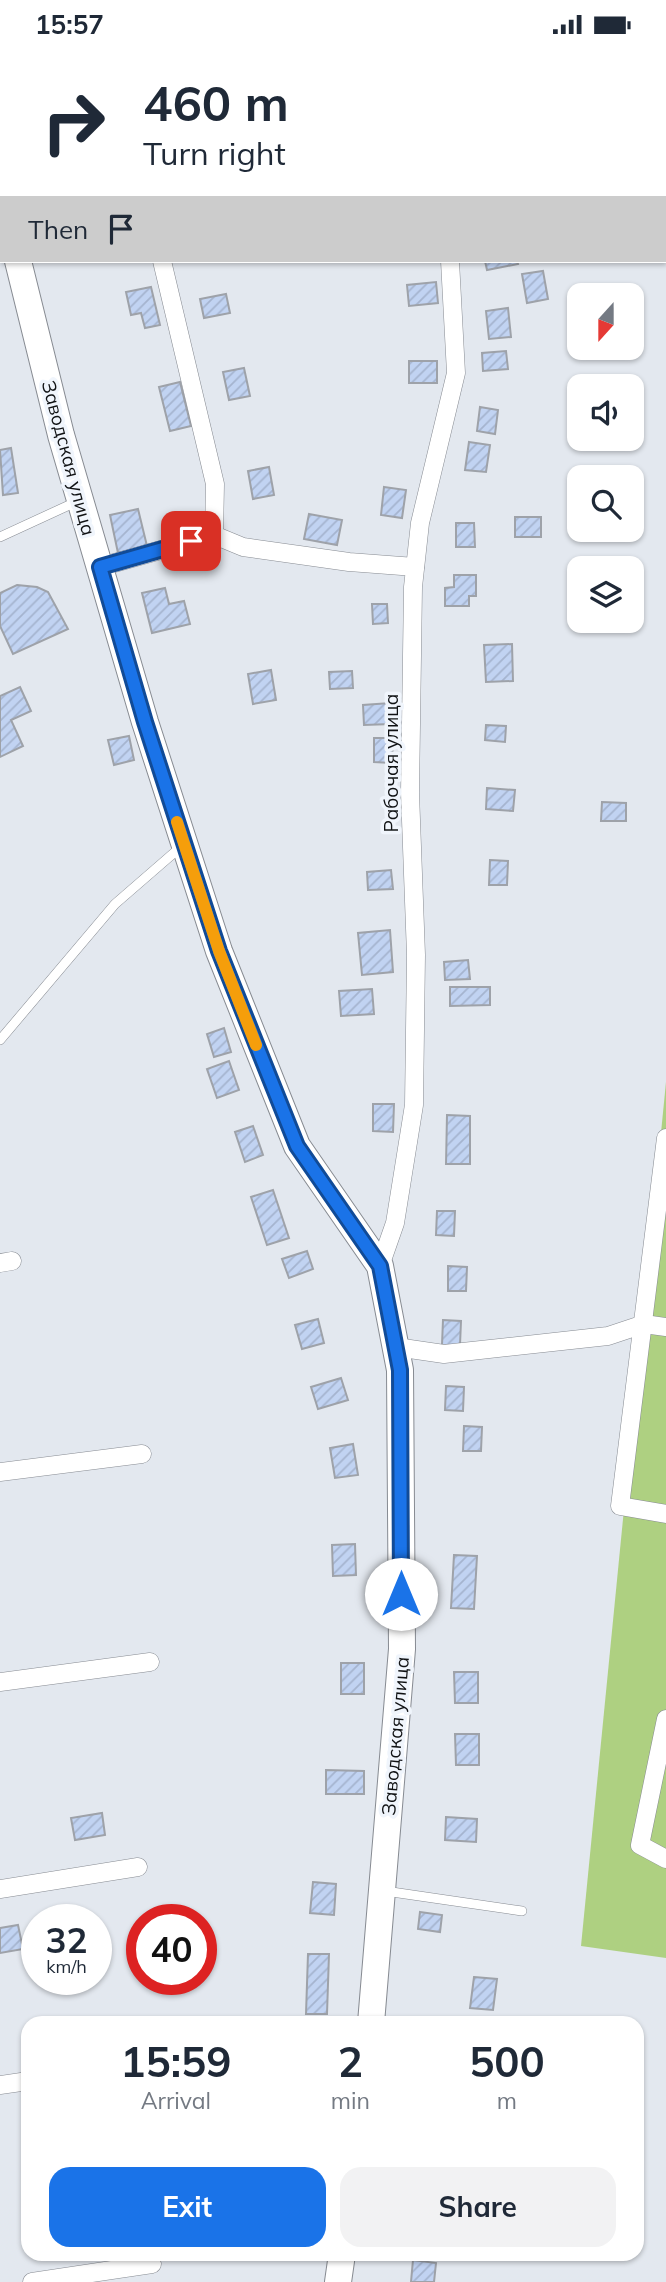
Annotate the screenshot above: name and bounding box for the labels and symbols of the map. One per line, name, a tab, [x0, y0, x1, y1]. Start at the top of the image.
north arrow	[567, 283, 644, 361]
street label: Заводская улица	[37, 378, 101, 538]
pin	[161, 511, 221, 571]
street label: Рабочая улица	[379, 694, 403, 832]
position arrow	[364, 1557, 438, 1631]
street label: Заводская улица	[376, 1656, 414, 1816]
speed limit sign: 40	[126, 1904, 217, 1995]

